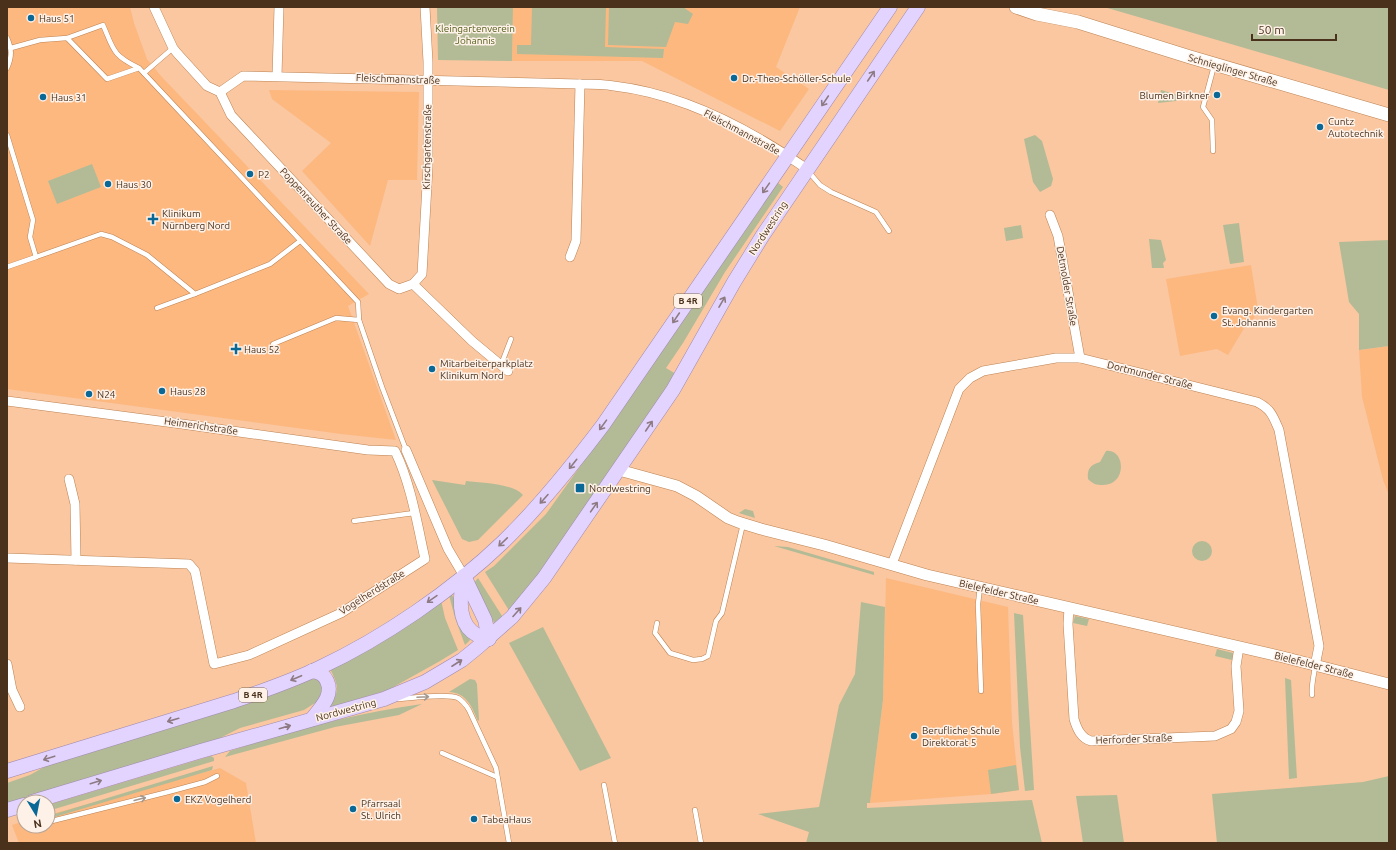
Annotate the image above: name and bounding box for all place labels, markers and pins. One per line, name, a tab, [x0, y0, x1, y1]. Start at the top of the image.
marker: Haus 51	[26, 13, 36, 23]
place label: Haus 51	[39, 13, 75, 24]
marker: Dr.-Theo-Schöller-Schule	[729, 73, 739, 83]
place label: Dr.-Theo-Schöller-Schule	[742, 73, 851, 84]
place label: Blumen Birkner	[1140, 90, 1209, 101]
marker: Blumen Birkner	[1212, 90, 1222, 100]
marker: Haus 31	[38, 92, 48, 102]
place label: Haus 31	[51, 92, 87, 103]
place label: Cuntz Autotechnik	[1328, 116, 1383, 139]
marker: Cuntz Autotechnik	[1315, 122, 1325, 132]
marker: P2	[245, 169, 255, 179]
place label: P2	[258, 169, 270, 180]
marker: Haus 30	[103, 179, 113, 189]
place label: Haus 30	[116, 179, 152, 190]
place label: Klinikum Nürnberg Nord	[162, 208, 230, 231]
marker: Klinikum Nürnberg Nord	[147, 213, 159, 225]
place label: Evang. Kindergarten St. Johannis	[1222, 305, 1313, 328]
marker: Evang. Kindergarten St. Johannis	[1209, 311, 1219, 321]
marker: Haus 52	[231, 344, 241, 354]
place label: Haus 52	[244, 344, 280, 355]
place label: Mitarbeiterparkplatz Klinikum Nord	[440, 358, 533, 381]
marker: Mitarbeiterparkplatz Klinikum Nord	[427, 364, 437, 374]
marker: Haus 28	[157, 386, 167, 396]
place label: Haus 28	[170, 386, 206, 397]
marker: N24	[84, 389, 94, 399]
place label: N24	[97, 389, 116, 400]
marker: Nordwestring	[574, 482, 586, 494]
place label: Nordwestring	[589, 483, 651, 494]
place label: Berufliche Schule Direktorat 5	[922, 725, 1000, 748]
marker: Berufliche Schule Direktorat 5	[909, 731, 919, 741]
marker: EKZ Vogelherd	[172, 794, 182, 804]
place label: EKZ Vogelherd	[185, 794, 252, 805]
place label: Pfarrsaal St. Ulrich	[361, 798, 401, 821]
marker: Pfarrsaal St. Ulrich	[348, 804, 358, 814]
marker: TabeaHaus	[469, 814, 479, 824]
place label: TabeaHaus	[482, 814, 531, 825]

